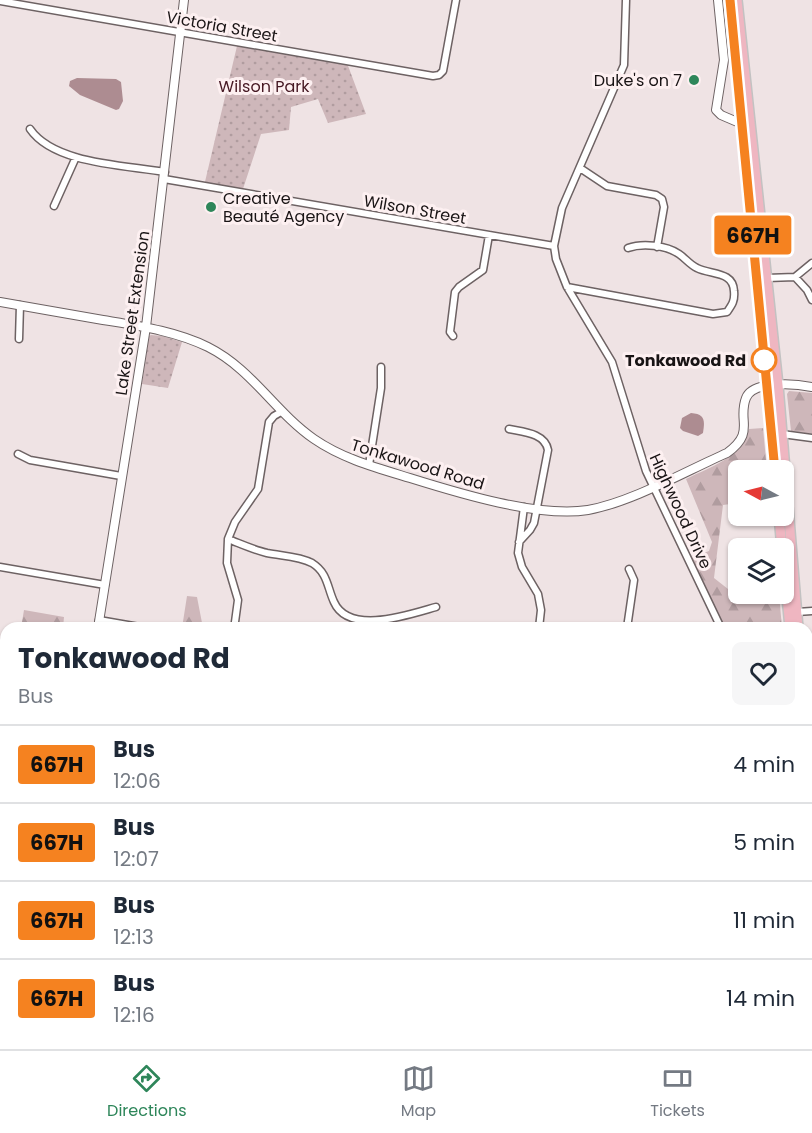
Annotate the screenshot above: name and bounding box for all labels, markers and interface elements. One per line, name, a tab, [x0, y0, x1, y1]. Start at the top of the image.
street label: Victoria Street	[165, 5, 279, 48]
place label: Duke's on 7	[594, 69, 682, 92]
marker: Duke's on 7	[687, 73, 701, 87]
park label: Wilson Park	[219, 75, 310, 98]
place label: Creative Beauté Agency	[223, 187, 344, 228]
street label: Wilson Street	[362, 189, 468, 230]
marker: Creative Beauté Agency	[204, 200, 218, 214]
line badge: 667H	[711, 216, 795, 254]
text: 667H	[726, 221, 780, 250]
street label: Lake Street Extension	[110, 229, 155, 397]
marker: Tonkawood Rd	[751, 347, 777, 373]
place label: Tonkawood Rd	[625, 349, 746, 372]
street label: Tonkawood Road	[348, 433, 487, 496]
street label: Highwood Drive	[644, 450, 717, 573]
north arrow	[728, 460, 794, 526]
map controls	[728, 460, 794, 604]
button: layers	[728, 538, 794, 604]
text: Tonkawood Rd	[18, 639, 230, 678]
button: heart	[732, 642, 795, 705]
text: Bus	[18, 682, 54, 710]
text: Bus	[113, 734, 155, 765]
text: 4 min	[733, 749, 795, 780]
text: 667H	[30, 750, 83, 779]
text: 12:06	[113, 767, 161, 795]
text: Bus	[113, 812, 155, 843]
text: 5 min	[733, 827, 795, 858]
text: 667H	[30, 828, 83, 857]
text: 12:07	[113, 845, 159, 873]
text: Bus	[113, 890, 155, 921]
text: 11 min	[733, 905, 795, 936]
text: 667H	[30, 906, 83, 935]
text: 12:13	[113, 923, 154, 951]
text: Bus	[113, 968, 155, 999]
text: 14 min	[726, 983, 795, 1014]
text: 667H	[30, 984, 83, 1013]
text: 12:16	[113, 1001, 155, 1029]
tab: Directions	[107, 1062, 187, 1123]
tab: Map	[401, 1062, 436, 1123]
tab: Tickets	[650, 1062, 705, 1123]

